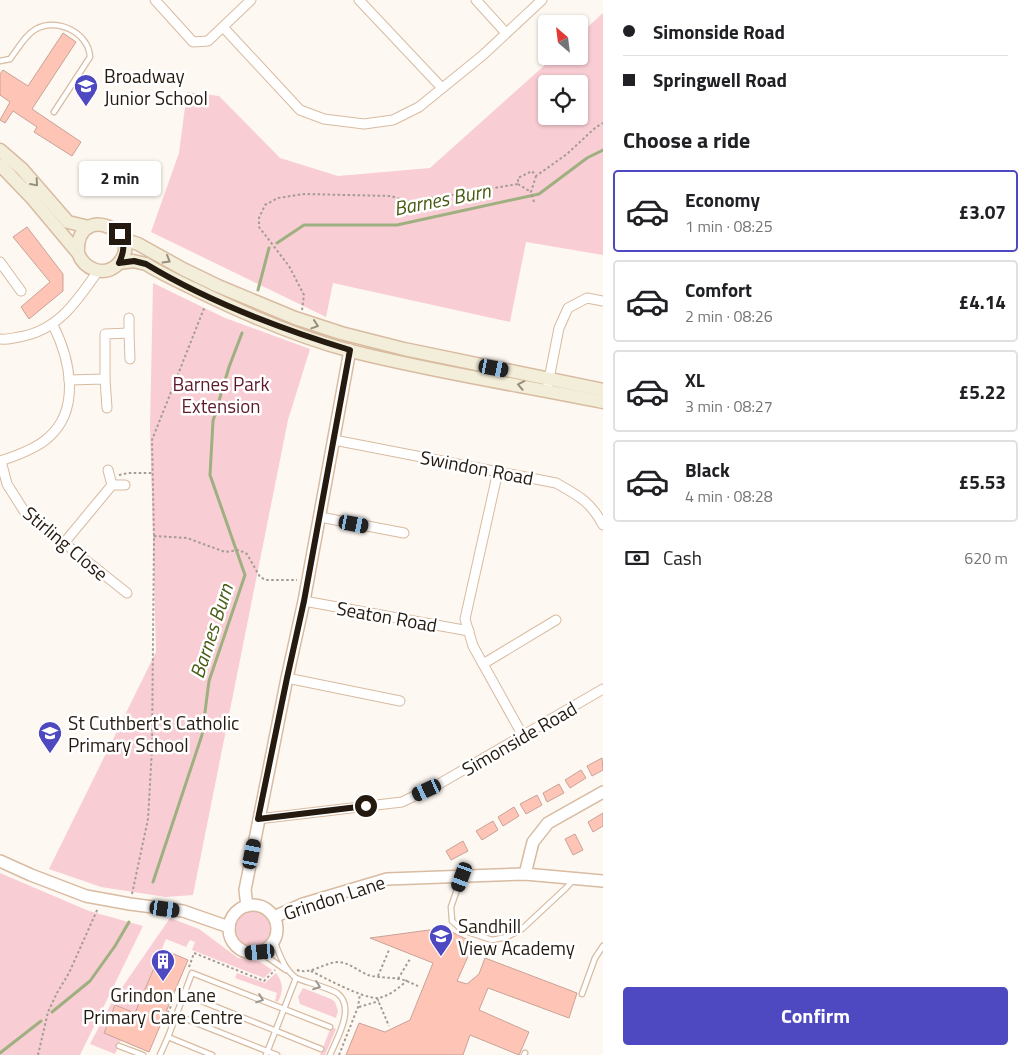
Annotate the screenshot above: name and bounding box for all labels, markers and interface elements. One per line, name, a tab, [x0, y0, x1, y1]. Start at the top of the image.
north arrow	[538, 15, 588, 65]
map controls	[538, 15, 588, 125]
text: Simonside Road	[653, 17, 785, 46]
place label: Broadway Junior School	[104, 61, 208, 112]
text: Springwell Road	[653, 65, 787, 94]
school or university icon: Broadway Junior School	[73, 73, 99, 107]
button: locate	[538, 75, 588, 125]
text: Choose a ride	[623, 123, 750, 157]
callout: 2 min	[79, 162, 161, 196]
text: 2 min	[101, 166, 139, 190]
water label: Barnes Burn	[391, 174, 494, 224]
one-way arrow	[29, 178, 38, 187]
text: Economy	[685, 185, 760, 214]
icon: car	[625, 189, 670, 234]
text: £3.07	[959, 197, 1006, 226]
text: 1 min · 08:25	[685, 214, 773, 238]
route end	[109, 223, 131, 245]
one-way arrow	[161, 254, 170, 264]
text: Comfort	[685, 275, 752, 304]
icon: car	[625, 279, 670, 324]
text: £4.14	[959, 287, 1006, 316]
text: 2 min · 08:26	[685, 304, 773, 328]
one-way arrow	[311, 319, 319, 329]
car	[477, 358, 510, 378]
text: XL	[685, 365, 705, 394]
park label: Barnes Park Extension	[173, 369, 269, 420]
icon: car	[625, 369, 670, 414]
text: £5.22	[959, 377, 1006, 406]
one-way arrow	[516, 381, 525, 391]
text: 3 min · 08:27	[685, 394, 773, 418]
street label: Swindon Road	[418, 442, 536, 492]
text: Black	[685, 455, 730, 484]
icon: car	[625, 459, 670, 504]
text: £5.53	[959, 467, 1006, 496]
text: 4 min · 08:28	[685, 484, 773, 508]
street label: Stirling Close	[17, 499, 115, 587]
car	[337, 514, 370, 534]
text: Cash	[663, 543, 702, 572]
icon: cash	[623, 544, 651, 572]
text: 620 m	[964, 546, 1008, 570]
water label: Barnes Burn	[181, 579, 241, 682]
street label: Seaton Road	[334, 593, 440, 639]
street label: Simonside Road	[456, 693, 582, 783]
place label: St Cuthbert's Catholic Primary School	[68, 708, 239, 759]
school or university icon: St Cuthbert's Catholic Primary School	[37, 720, 63, 754]
car	[410, 777, 443, 803]
route start	[355, 795, 377, 817]
car	[241, 838, 262, 870]
car	[449, 860, 474, 894]
street label: Grindon Lane	[279, 867, 389, 927]
car	[149, 899, 180, 919]
place label: Sandhill View Academy	[458, 911, 575, 962]
school or university icon: Sandhill View Academy	[428, 923, 454, 957]
car	[244, 943, 275, 961]
building icon: Grindon Lane Primary Care Centre	[150, 948, 176, 982]
place label: Grindon Lane Primary Care Centre	[83, 980, 243, 1031]
one-way arrow	[312, 980, 321, 990]
button: Confirm	[623, 987, 1008, 1045]
one-way arrow	[255, 993, 264, 1004]

